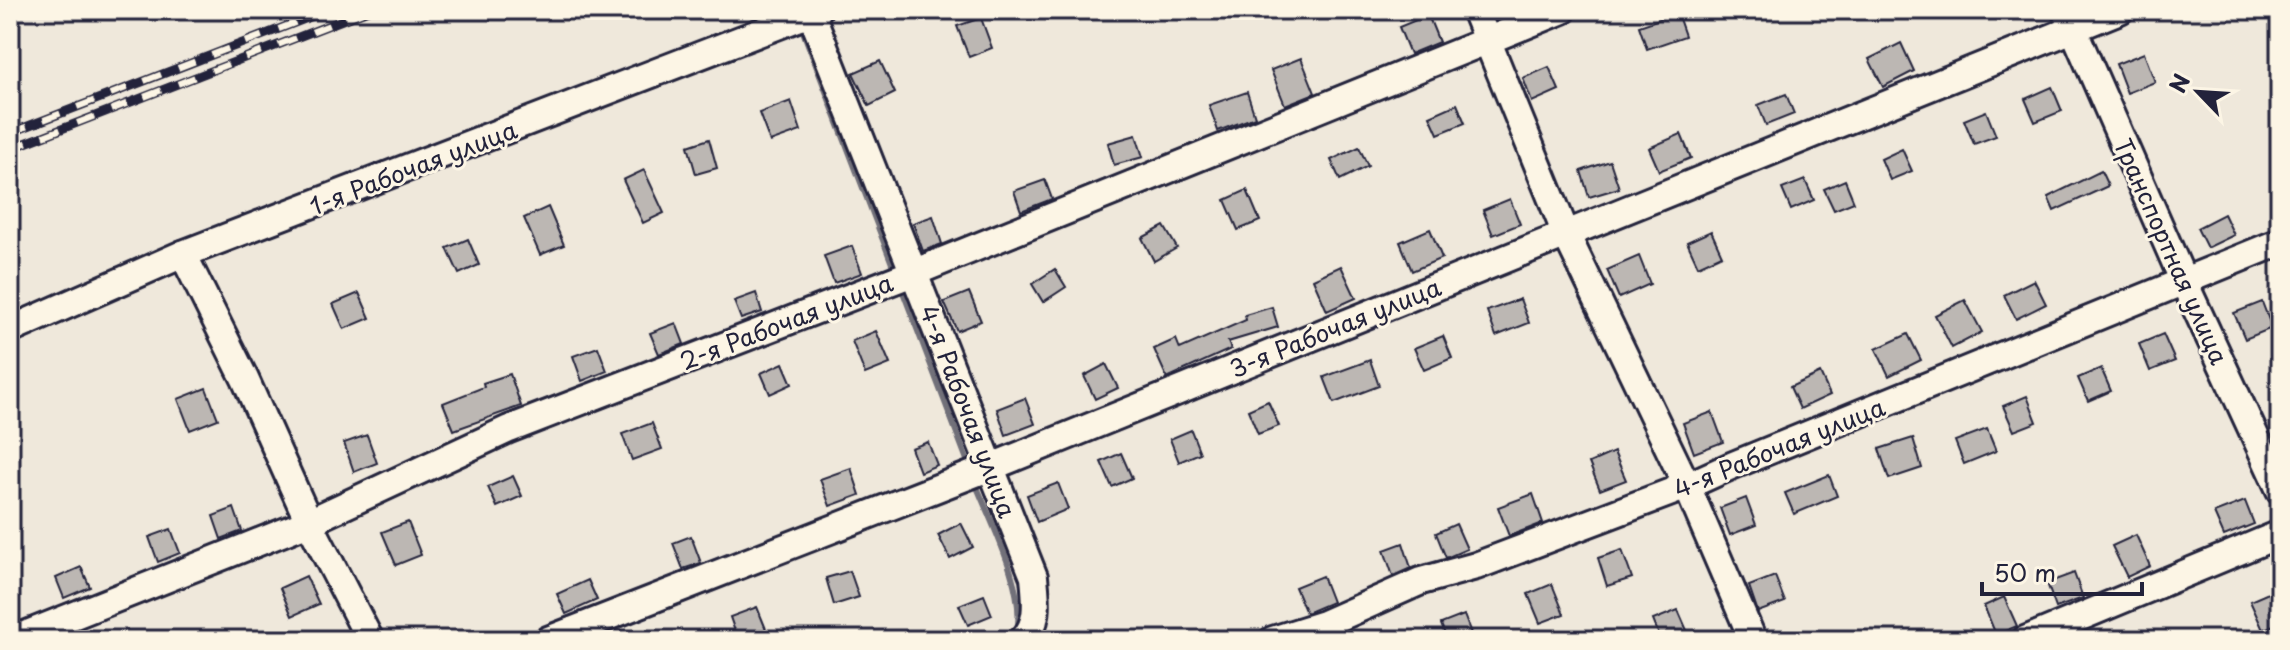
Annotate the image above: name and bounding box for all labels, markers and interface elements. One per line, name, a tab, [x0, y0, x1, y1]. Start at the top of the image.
north arrow	[2158, 52, 2238, 132]
text: N	[2160, 68, 2197, 98]
street label: 1-я Рабочая улица	[304, 111, 522, 223]
street label: Транспортная улица	[2106, 132, 2238, 370]
street label: 2-я Рабочая улица	[674, 264, 898, 378]
street label: 3-я Рабочая улица	[1224, 268, 1446, 386]
street label: 4-я Рабочая улица	[912, 300, 1026, 522]
street label: 4-я Рабочая улица	[1668, 388, 1890, 506]
scale bar	[1982, 546, 2142, 596]
text: 50 m	[1994, 554, 2056, 590]

